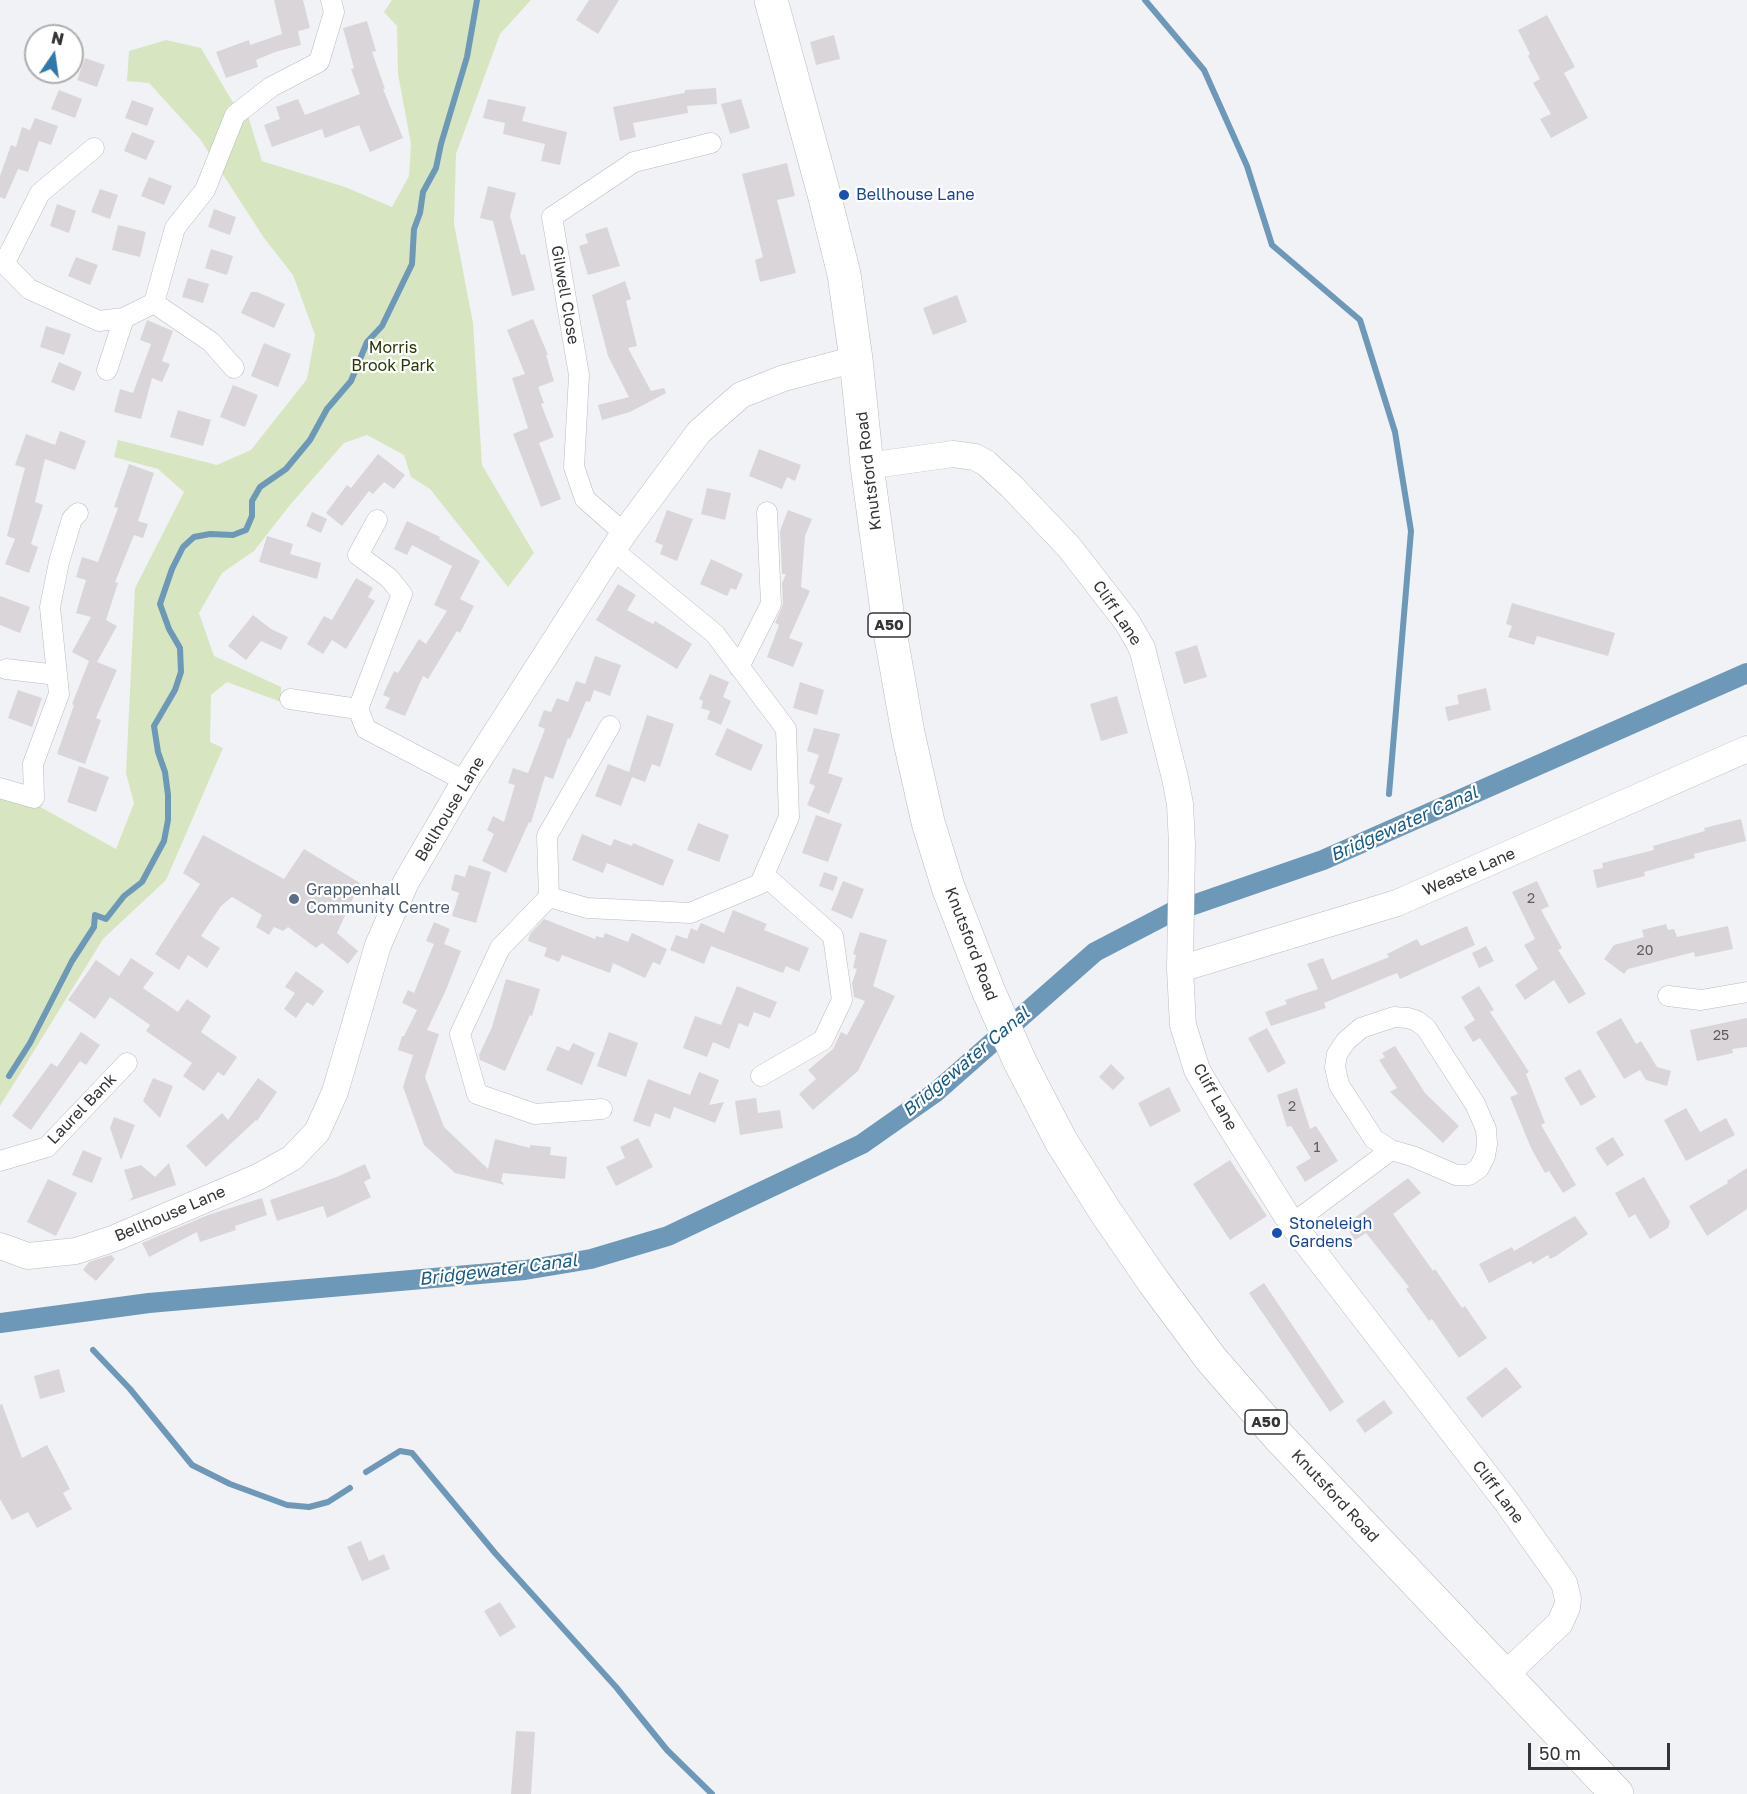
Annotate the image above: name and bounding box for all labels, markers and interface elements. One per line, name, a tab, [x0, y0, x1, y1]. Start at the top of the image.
north arrow	[24, 24, 84, 84]
text: N	[49, 27, 66, 50]
place label: Bellhouse Lane	[856, 185, 975, 205]
marker: Bellhouse Lane	[837, 188, 851, 202]
street label: Gilwell Close	[547, 244, 583, 346]
park label: Morris Brook Park	[351, 338, 435, 376]
street label: Knutsford Road	[852, 410, 886, 532]
street label: Cliff Lane	[1088, 577, 1146, 649]
road number: A50	[868, 613, 910, 637]
street label: Bellhouse Lane	[411, 753, 489, 865]
water label: Bridgewater Canal	[1327, 782, 1481, 866]
street label: Weaste Lane	[1420, 844, 1518, 900]
place label: Grappenhall Community Centre	[306, 880, 450, 918]
street label: Knutsford Road	[941, 885, 1001, 1003]
house number: 2	[1527, 891, 1535, 907]
marker: Grappenhall Community Centre	[287, 892, 301, 906]
house number: 20	[1637, 943, 1653, 959]
water label: Bridgewater Canal	[898, 1003, 1034, 1121]
house number: 25	[1713, 1028, 1729, 1044]
street label: Cliff Lane	[1189, 1060, 1241, 1134]
street label: Laurel Bank	[43, 1070, 121, 1148]
house number: 2	[1288, 1099, 1296, 1115]
house number: 1	[1314, 1140, 1320, 1156]
street label: Bellhouse Lane	[112, 1182, 228, 1246]
place label: Stoneleigh Gardens	[1289, 1214, 1372, 1252]
marker: Stoneleigh Gardens	[1270, 1226, 1284, 1240]
water label: Bridgewater Canal	[418, 1250, 578, 1290]
road number: A50	[1245, 1410, 1287, 1434]
street label: Knutsford Road	[1287, 1446, 1383, 1546]
street label: Cliff Lane	[1468, 1457, 1528, 1527]
scale bar	[1531, 1731, 1674, 1769]
text: 50 m	[1539, 1742, 1581, 1764]

